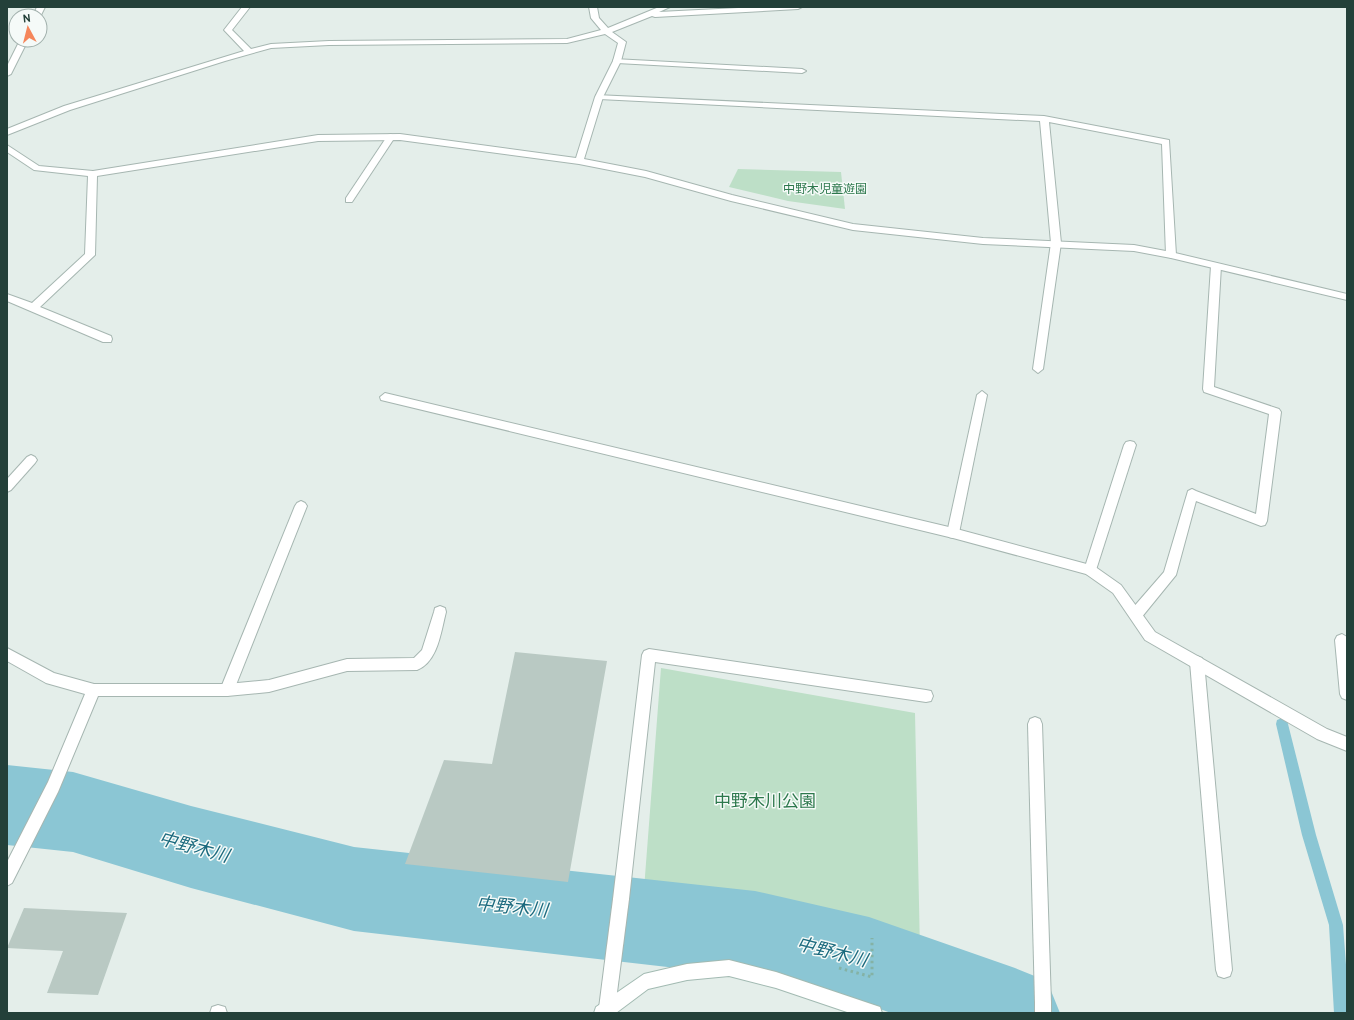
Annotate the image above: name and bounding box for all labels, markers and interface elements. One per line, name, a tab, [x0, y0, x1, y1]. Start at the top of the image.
north arrow	[8, 8, 48, 48]
text: N	[22, 12, 32, 26]
park label: 中野木児童遊園	[783, 182, 867, 198]
park label: 中野木川公園	[714, 792, 816, 814]
water label: 中野木川	[156, 828, 233, 869]
water label: 中野木川	[475, 893, 551, 924]
water label: 中野木川	[794, 934, 871, 974]

